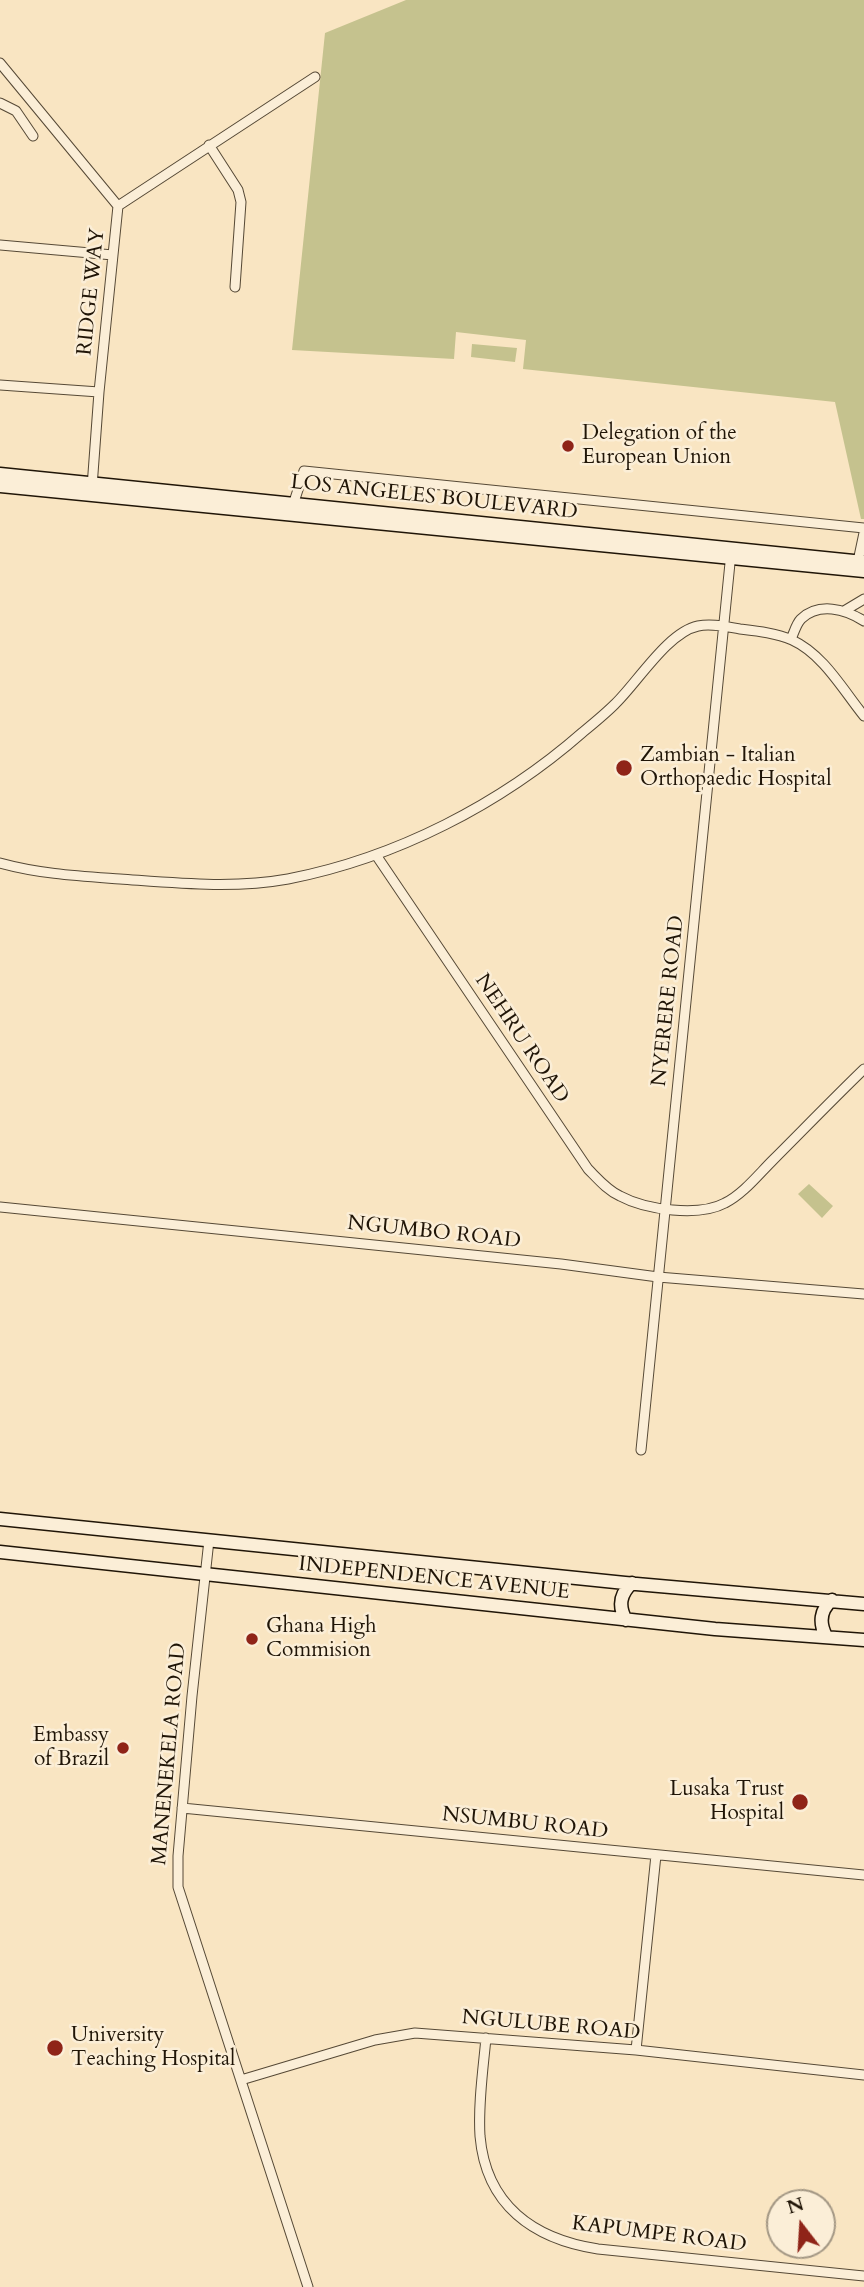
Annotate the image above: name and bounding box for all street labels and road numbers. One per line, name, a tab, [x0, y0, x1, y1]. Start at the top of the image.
street label: RIDGE WAY	[73, 227, 111, 357]
street label: LOS ANGELES BOULEVARD	[289, 470, 579, 526]
street label: NYERERE ROAD	[647, 914, 691, 1088]
street label: NEHRU ROAD	[468, 970, 574, 1108]
street label: NGUMBO ROAD	[346, 1211, 522, 1255]
street label: INDEPENDENCE AVENUE	[297, 1552, 571, 1606]
street label: MANENEKELA ROAD	[148, 1642, 192, 1866]
street label: NSUMBU ROAD	[441, 1803, 609, 1845]
street label: NGULUBE ROAD	[461, 2006, 641, 2046]
street label: KAPUMPE ROAD	[570, 2212, 748, 2258]

